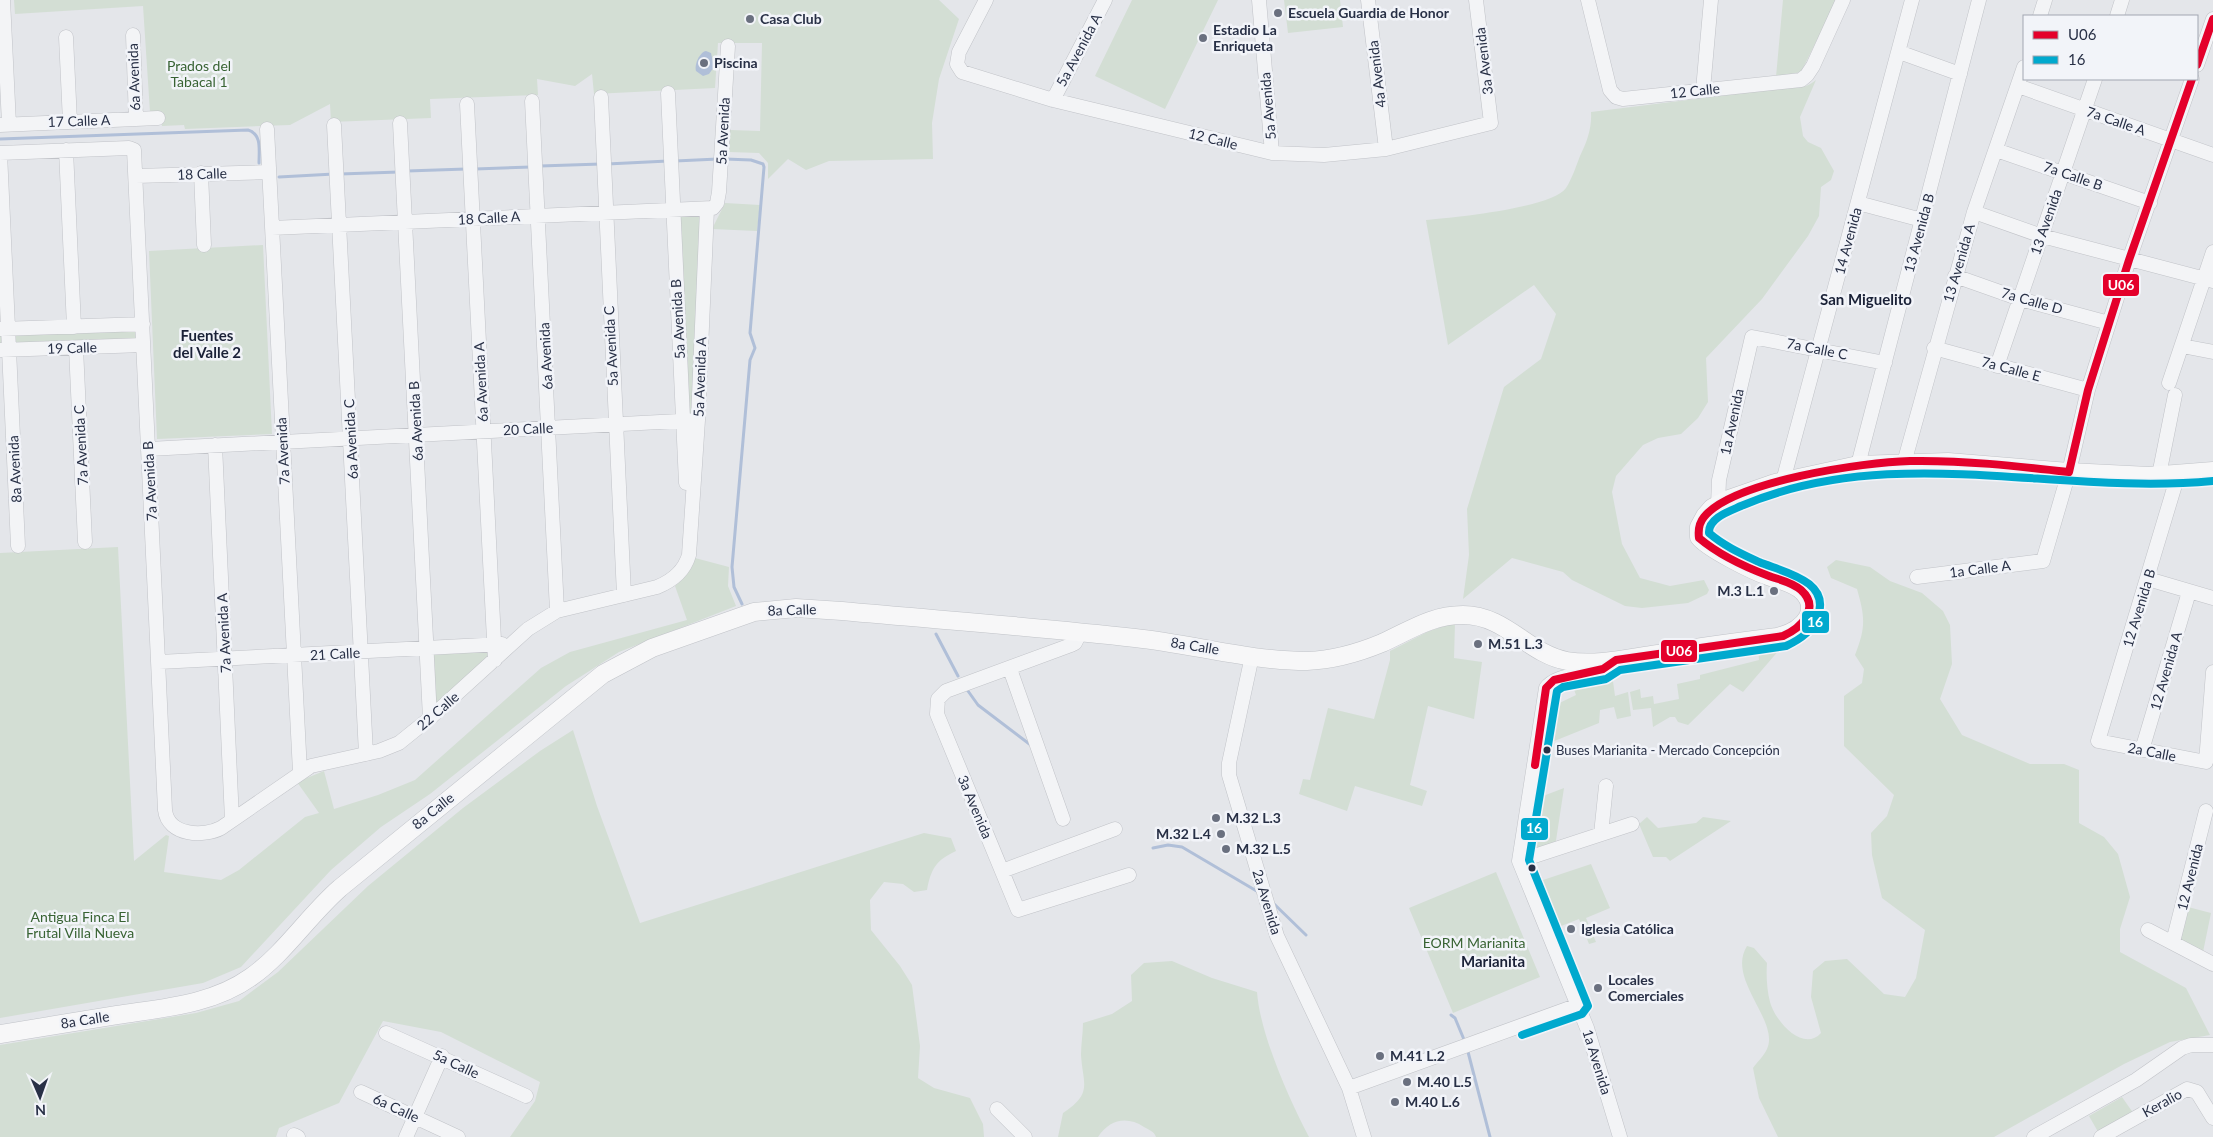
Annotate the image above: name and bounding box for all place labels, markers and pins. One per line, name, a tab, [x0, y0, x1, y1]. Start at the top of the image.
place label: Escuela Guardia de Honor	[1288, 4, 1450, 21]
marker: Escuela Guardia de Honor	[1272, 7, 1284, 19]
place label: Casa Club	[760, 10, 822, 27]
marker: Casa Club	[744, 13, 756, 25]
place label: Estadio La Enriqueta	[1213, 21, 1277, 54]
marker: Estadio La Enriqueta	[1197, 32, 1209, 44]
place label: Piscina	[714, 54, 758, 71]
marker: Piscina	[698, 57, 710, 69]
place label: M.3 L.1	[1717, 582, 1764, 599]
marker: M.3 L.1	[1768, 585, 1780, 597]
place label: M.51 L.3	[1488, 635, 1543, 652]
marker: M.51 L.3	[1472, 638, 1484, 650]
place label: Buses Marianita - Mercado Concepción	[1556, 742, 1780, 758]
marker: Buses Marianita - Mercado Concepción	[1542, 745, 1552, 755]
place label: M.32 L.3	[1226, 809, 1281, 826]
marker: M.32 L.3	[1210, 812, 1222, 824]
place label: M.32 L.4	[1156, 825, 1211, 842]
marker: M.32 L.4	[1215, 828, 1227, 840]
place label: M.32 L.5	[1236, 840, 1291, 857]
marker: M.32 L.5	[1220, 843, 1232, 855]
unlabelled marker	[1527, 863, 1537, 873]
place label: Iglesia Católica	[1581, 920, 1674, 937]
marker: Iglesia Católica	[1565, 923, 1577, 935]
place label: Locales Comerciales	[1608, 971, 1684, 1004]
marker: Locales Comerciales	[1592, 982, 1604, 994]
place label: M.41 L.2	[1390, 1047, 1445, 1064]
marker: M.41 L.2	[1374, 1050, 1386, 1062]
place label: M.40 L.5	[1417, 1073, 1472, 1090]
marker: M.40 L.5	[1401, 1076, 1413, 1088]
place label: M.40 L.6	[1405, 1093, 1460, 1110]
marker: M.40 L.6	[1389, 1096, 1401, 1108]

